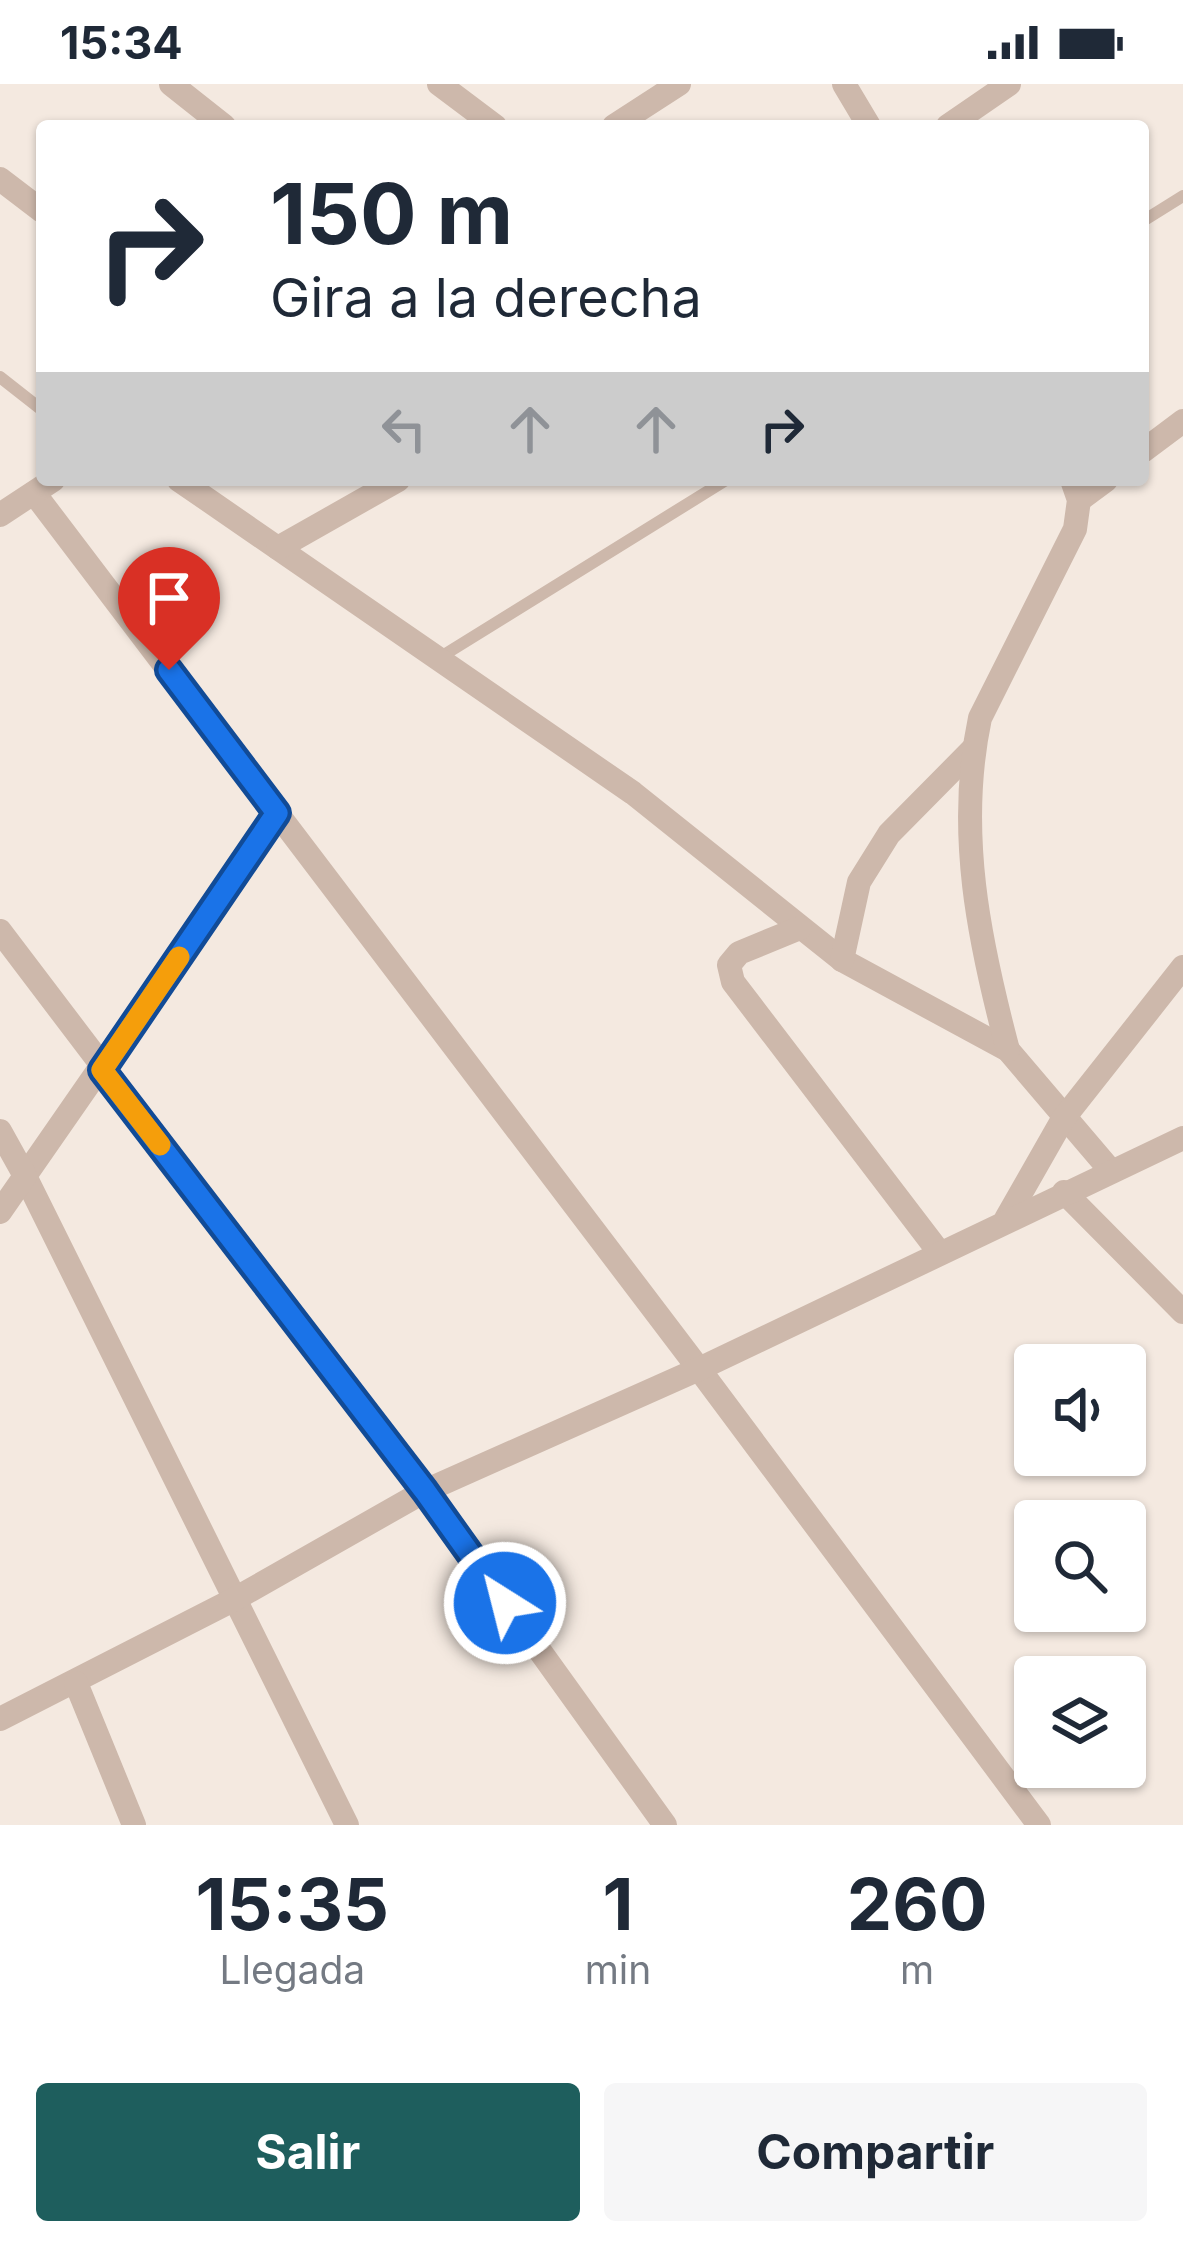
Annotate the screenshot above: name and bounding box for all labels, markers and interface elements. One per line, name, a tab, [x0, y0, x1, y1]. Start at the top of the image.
text: 15:34	[60, 15, 183, 70]
text: 150 m	[270, 163, 513, 264]
icon: right	[72, 168, 228, 324]
text: Gira a la derecha	[270, 265, 702, 330]
icon: left	[371, 396, 437, 462]
icon: ahead	[497, 396, 563, 462]
icon: ahead	[623, 396, 689, 462]
icon: right	[749, 396, 815, 462]
pin	[118, 547, 220, 670]
icon: arrive	[136, 565, 202, 631]
map controls	[1014, 1344, 1146, 1788]
button: sound	[1014, 1344, 1146, 1476]
button: search	[1014, 1500, 1146, 1632]
position arrow	[442, 1540, 568, 1666]
button: layers	[1014, 1656, 1146, 1788]
text: 15:35	[196, 1860, 389, 1947]
text: 1	[602, 1860, 633, 1947]
text: 260	[847, 1860, 987, 1947]
text: Llegada	[219, 1946, 365, 1993]
text: min	[585, 1946, 651, 1993]
text: m	[900, 1946, 934, 1993]
button: Salir	[36, 2083, 580, 2221]
button: Compartir	[604, 2083, 1147, 2221]

